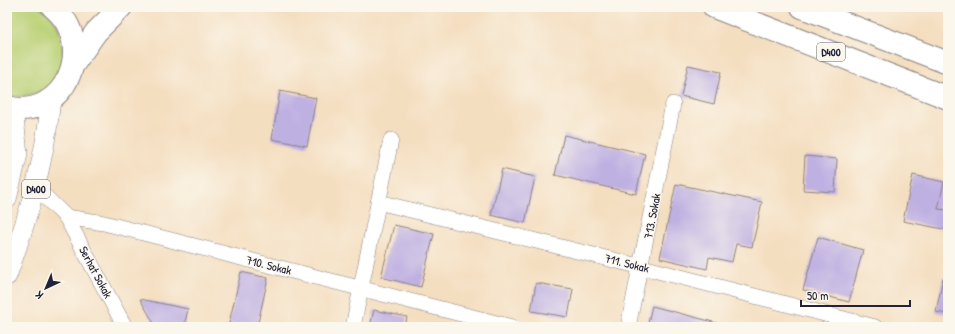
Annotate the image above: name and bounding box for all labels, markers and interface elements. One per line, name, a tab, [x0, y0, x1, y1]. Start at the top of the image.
road number: D400	[817, 43, 845, 61]
road number: D400	[22, 180, 50, 198]
street label: 713. Sokak	[639, 192, 665, 240]
street label: Serhat Sokak	[75, 243, 117, 301]
street label: 711. Sokak	[603, 249, 651, 277]
street label: 710. Sokak	[245, 251, 293, 279]
north arrow	[26, 268, 66, 308]
scale bar	[801, 282, 910, 308]
text: 50 m	[807, 287, 828, 304]
text: K	[32, 288, 46, 302]

